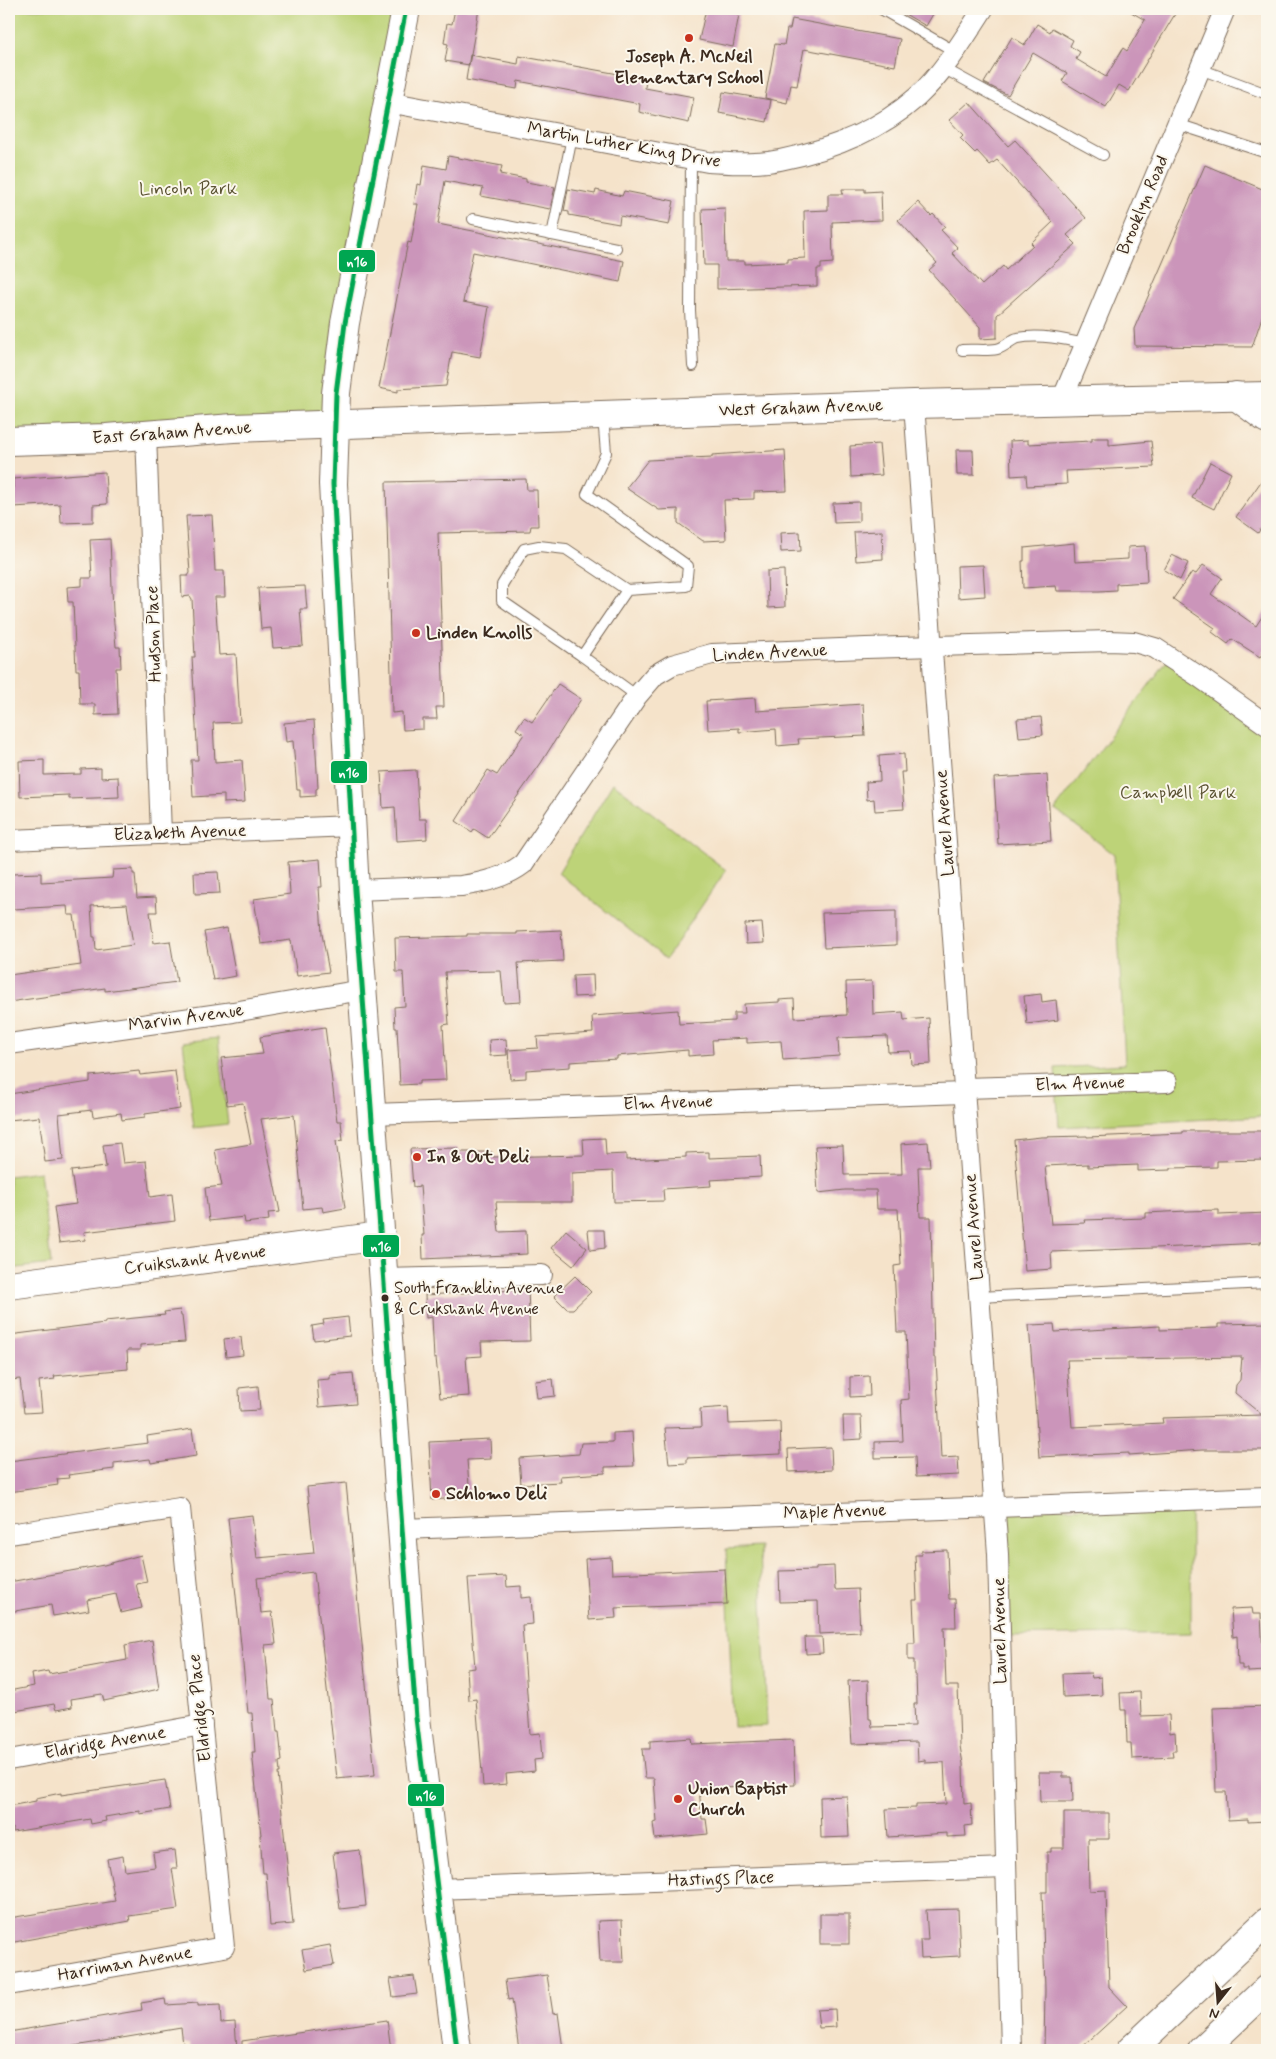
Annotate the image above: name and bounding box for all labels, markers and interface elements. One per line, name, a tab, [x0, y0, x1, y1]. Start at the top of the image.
marker: Joseph A. McNeil Elementary School	[683, 32, 695, 44]
place label: Joseph A. McNeil Elementary School	[614, 45, 764, 90]
street label: Martin Luther King Drive	[525, 116, 723, 174]
street label: Brooklyn Road	[1111, 152, 1175, 258]
park label: Lincoln Park	[139, 177, 237, 201]
line badge: n16	[338, 249, 376, 273]
text: n16	[346, 253, 368, 271]
street label: West Graham Avenue	[718, 393, 884, 423]
street label: East Graham Avenue	[92, 415, 252, 451]
street label: Hudson Place	[140, 585, 168, 683]
place label: Linden Knolls	[426, 621, 532, 645]
marker: Linden Knolls	[410, 627, 422, 639]
street label: Linden Avenue	[712, 638, 828, 668]
line badge: n16	[330, 760, 368, 784]
text: n16	[338, 764, 360, 782]
street label: Laurel Avenue	[929, 769, 961, 877]
park label: Campbell Park	[1120, 781, 1236, 805]
street label: Elizabeth Avenue	[113, 819, 247, 847]
street label: Marvin Avenue	[127, 998, 245, 1038]
street label: Elm Avenue	[1035, 1070, 1125, 1098]
street label: Elm Avenue	[623, 1089, 713, 1117]
place label: In & Out Deli	[427, 1145, 530, 1169]
marker: In & Out Deli	[411, 1151, 423, 1163]
street label: Laurel Avenue	[958, 1173, 990, 1281]
line badge: n16	[362, 1234, 400, 1258]
text: n16	[370, 1238, 392, 1256]
street label: Cruikshank Avenue	[123, 1239, 267, 1281]
place label: South Franklin Avenue & Crukshank Avenue	[394, 1277, 564, 1320]
marker: South Franklin Avenue & Crukshank Avenue	[380, 1293, 390, 1303]
place label: Schlomo Deli	[446, 1482, 548, 1506]
marker: Schlomo Deli	[430, 1488, 442, 1500]
street label: Maple Avenue	[783, 1498, 887, 1526]
street label: Laurel Avenue	[987, 1577, 1013, 1685]
street label: Eldridge Place	[182, 1653, 220, 1763]
street label: Eldridge Avenue	[42, 1720, 168, 1767]
place label: Union Baptist Church	[688, 1777, 788, 1822]
line badge: n16	[407, 1783, 445, 1807]
text: n16	[415, 1787, 437, 1805]
marker: Union Baptist Church	[672, 1793, 684, 1805]
street label: Hastings Place	[667, 1865, 775, 1895]
street label: Harriman Avenue	[56, 1940, 194, 1988]
north arrow	[1194, 1976, 1244, 2026]
text: N	[1207, 2004, 1222, 2023]

